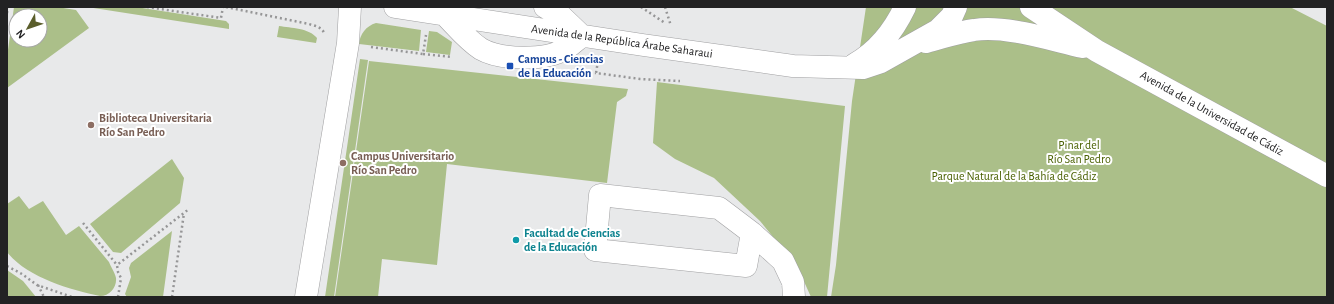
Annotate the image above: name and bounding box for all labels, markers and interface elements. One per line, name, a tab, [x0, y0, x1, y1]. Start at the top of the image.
north arrow	[8, 8, 48, 48]
street label: Avenida de la República Árabe Saharaui	[531, 21, 714, 60]
text: N	[14, 28, 27, 41]
place label: Campus - Ciencias de la Educación	[518, 53, 604, 79]
marker: Campus - Ciencias de la Educación	[505, 61, 515, 71]
street label: Avenida de la Universidad de Cádiz	[1138, 69, 1286, 157]
place label: Biblioteca Universitaria Río San Pedro	[99, 112, 212, 138]
marker: Biblioteca Universitaria Río San Pedro	[86, 120, 96, 130]
park label: Pinar del Río San Pedro	[1047, 139, 1111, 165]
place label: Campus Universitario Río San Pedro	[351, 150, 454, 176]
marker: Campus Universitario Río San Pedro	[338, 158, 348, 168]
park label: Parque Natural de la Bahía de Cádiz	[932, 170, 1097, 182]
place label: Facultad de Ciencias de la Educación	[524, 227, 621, 253]
marker: Facultad de Ciencias de la Educación	[511, 235, 521, 245]

